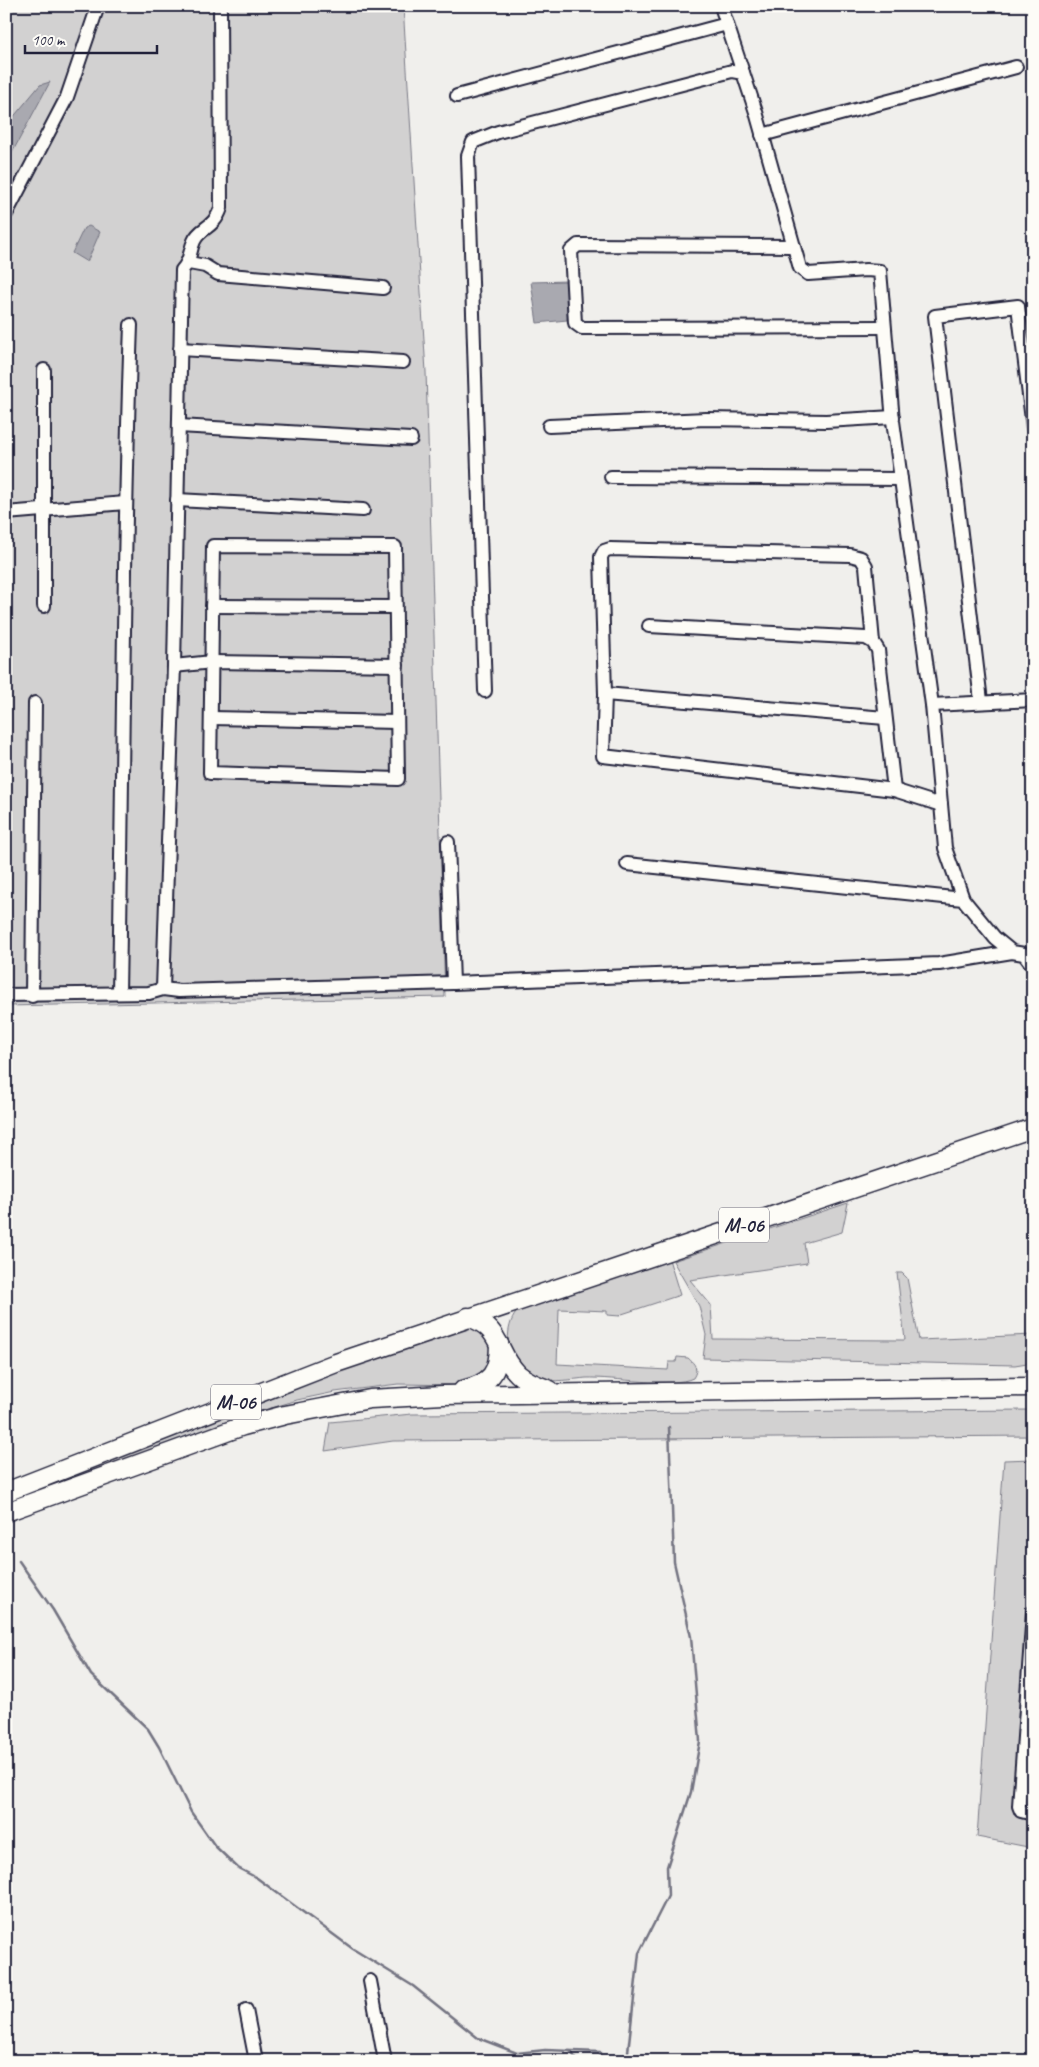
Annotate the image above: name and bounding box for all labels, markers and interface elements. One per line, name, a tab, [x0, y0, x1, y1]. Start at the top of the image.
scale bar	[25, 22, 158, 54]
text: 100 m	[32, 31, 66, 50]
road number: М-06	[719, 1208, 769, 1242]
road number: М-06	[211, 1384, 261, 1420]

